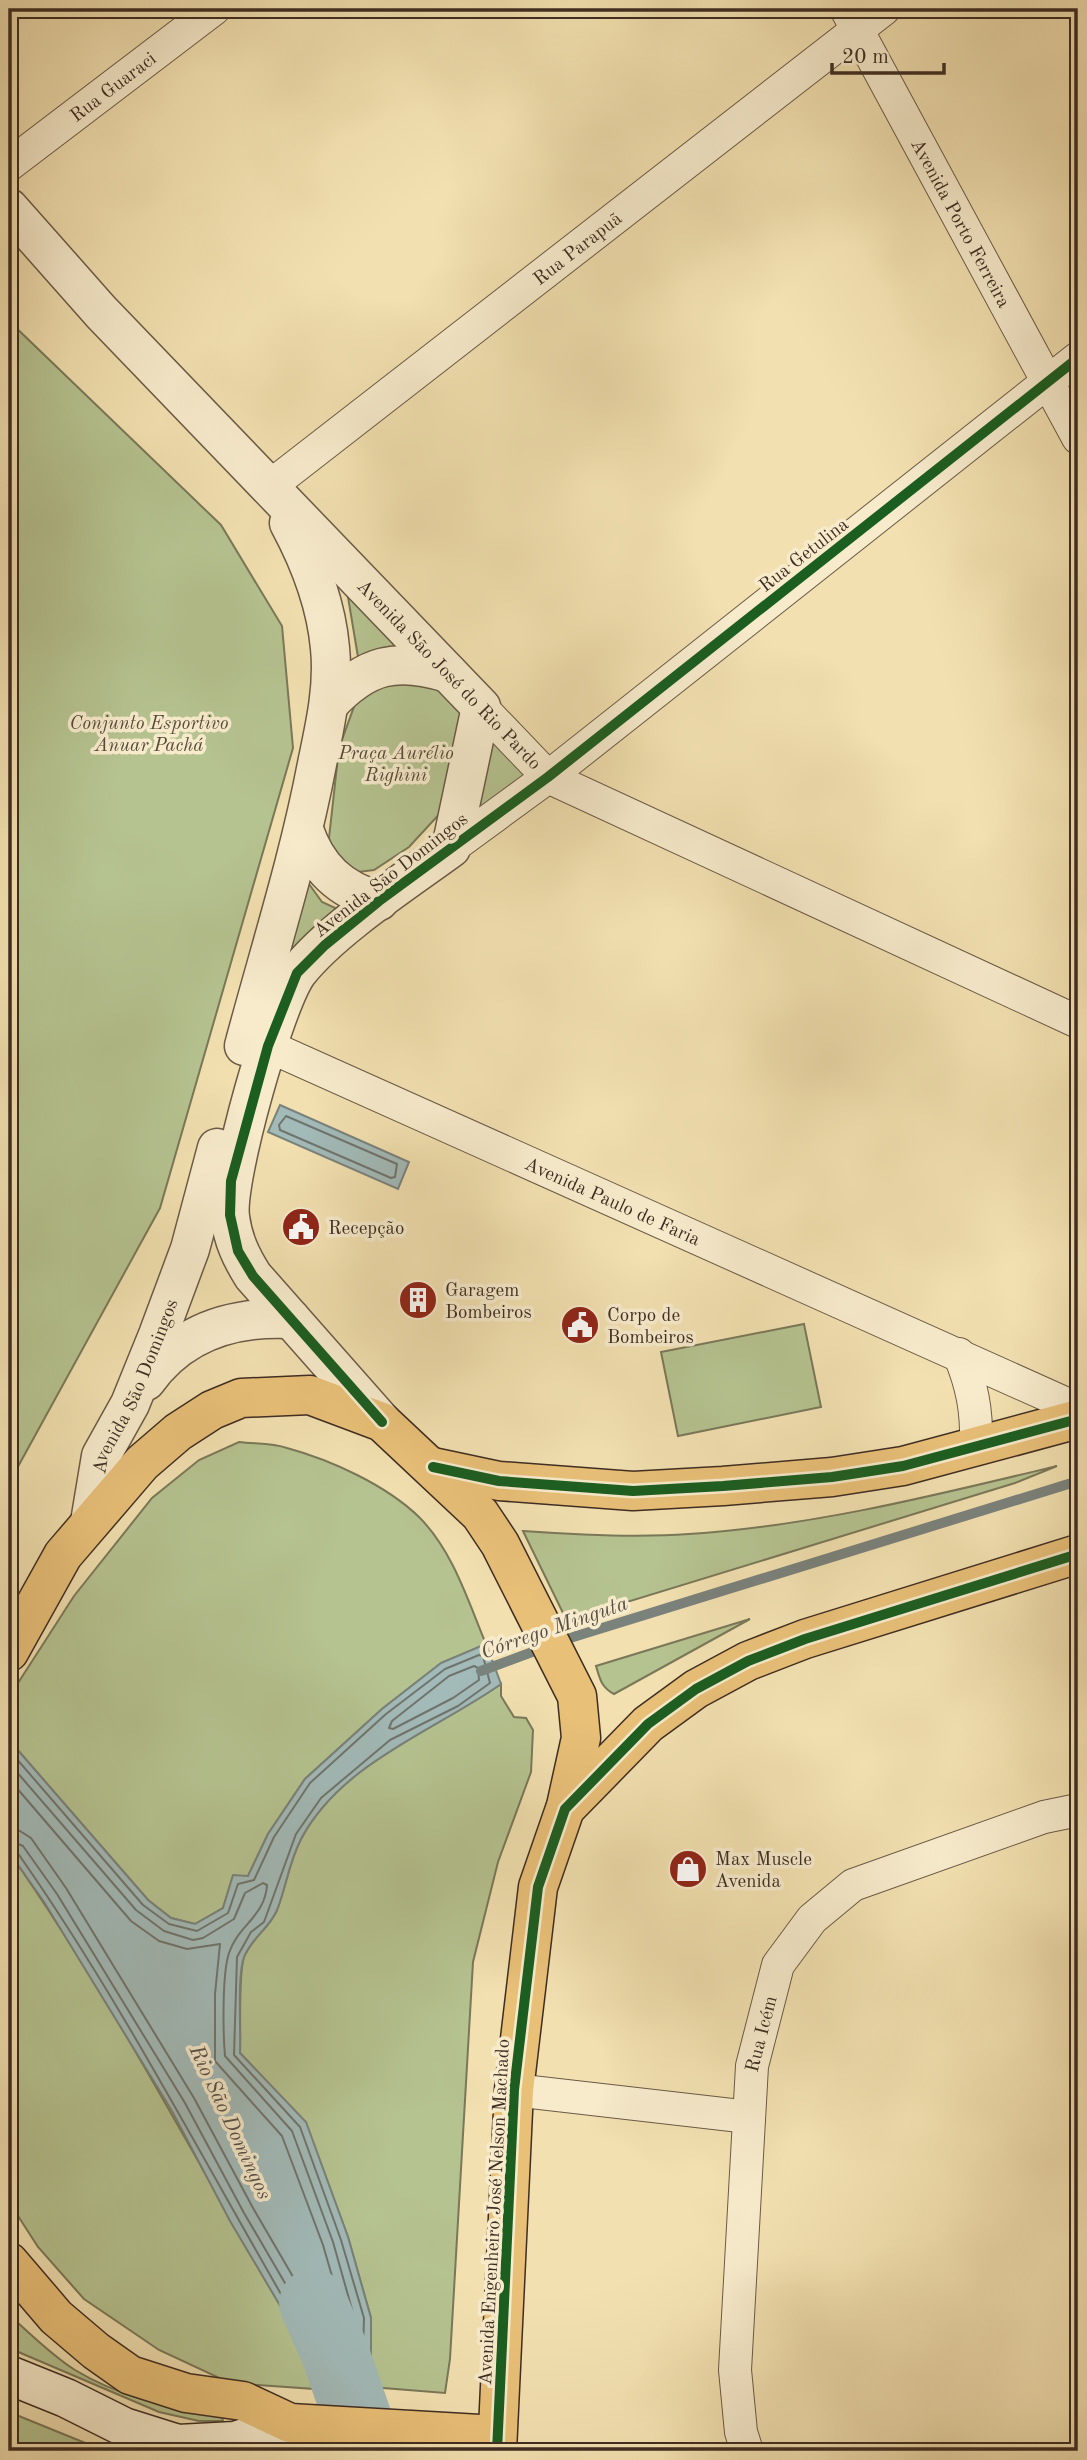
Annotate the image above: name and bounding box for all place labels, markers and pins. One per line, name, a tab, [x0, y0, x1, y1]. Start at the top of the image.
public building icon: Recepção	[280, 1206, 322, 1248]
place label: Recepção	[328, 1220, 404, 1239]
building icon: Garagem Bombeiros	[397, 1279, 439, 1321]
place label: Garagem Bombeiros	[445, 1282, 532, 1323]
public building icon: Corpo de Bombeiros	[559, 1304, 601, 1346]
place label: Corpo de Bombeiros	[607, 1307, 694, 1348]
shop icon: Max Muscle Avenida	[667, 1848, 709, 1890]
place label: Max Muscle Avenida	[715, 1851, 812, 1892]

